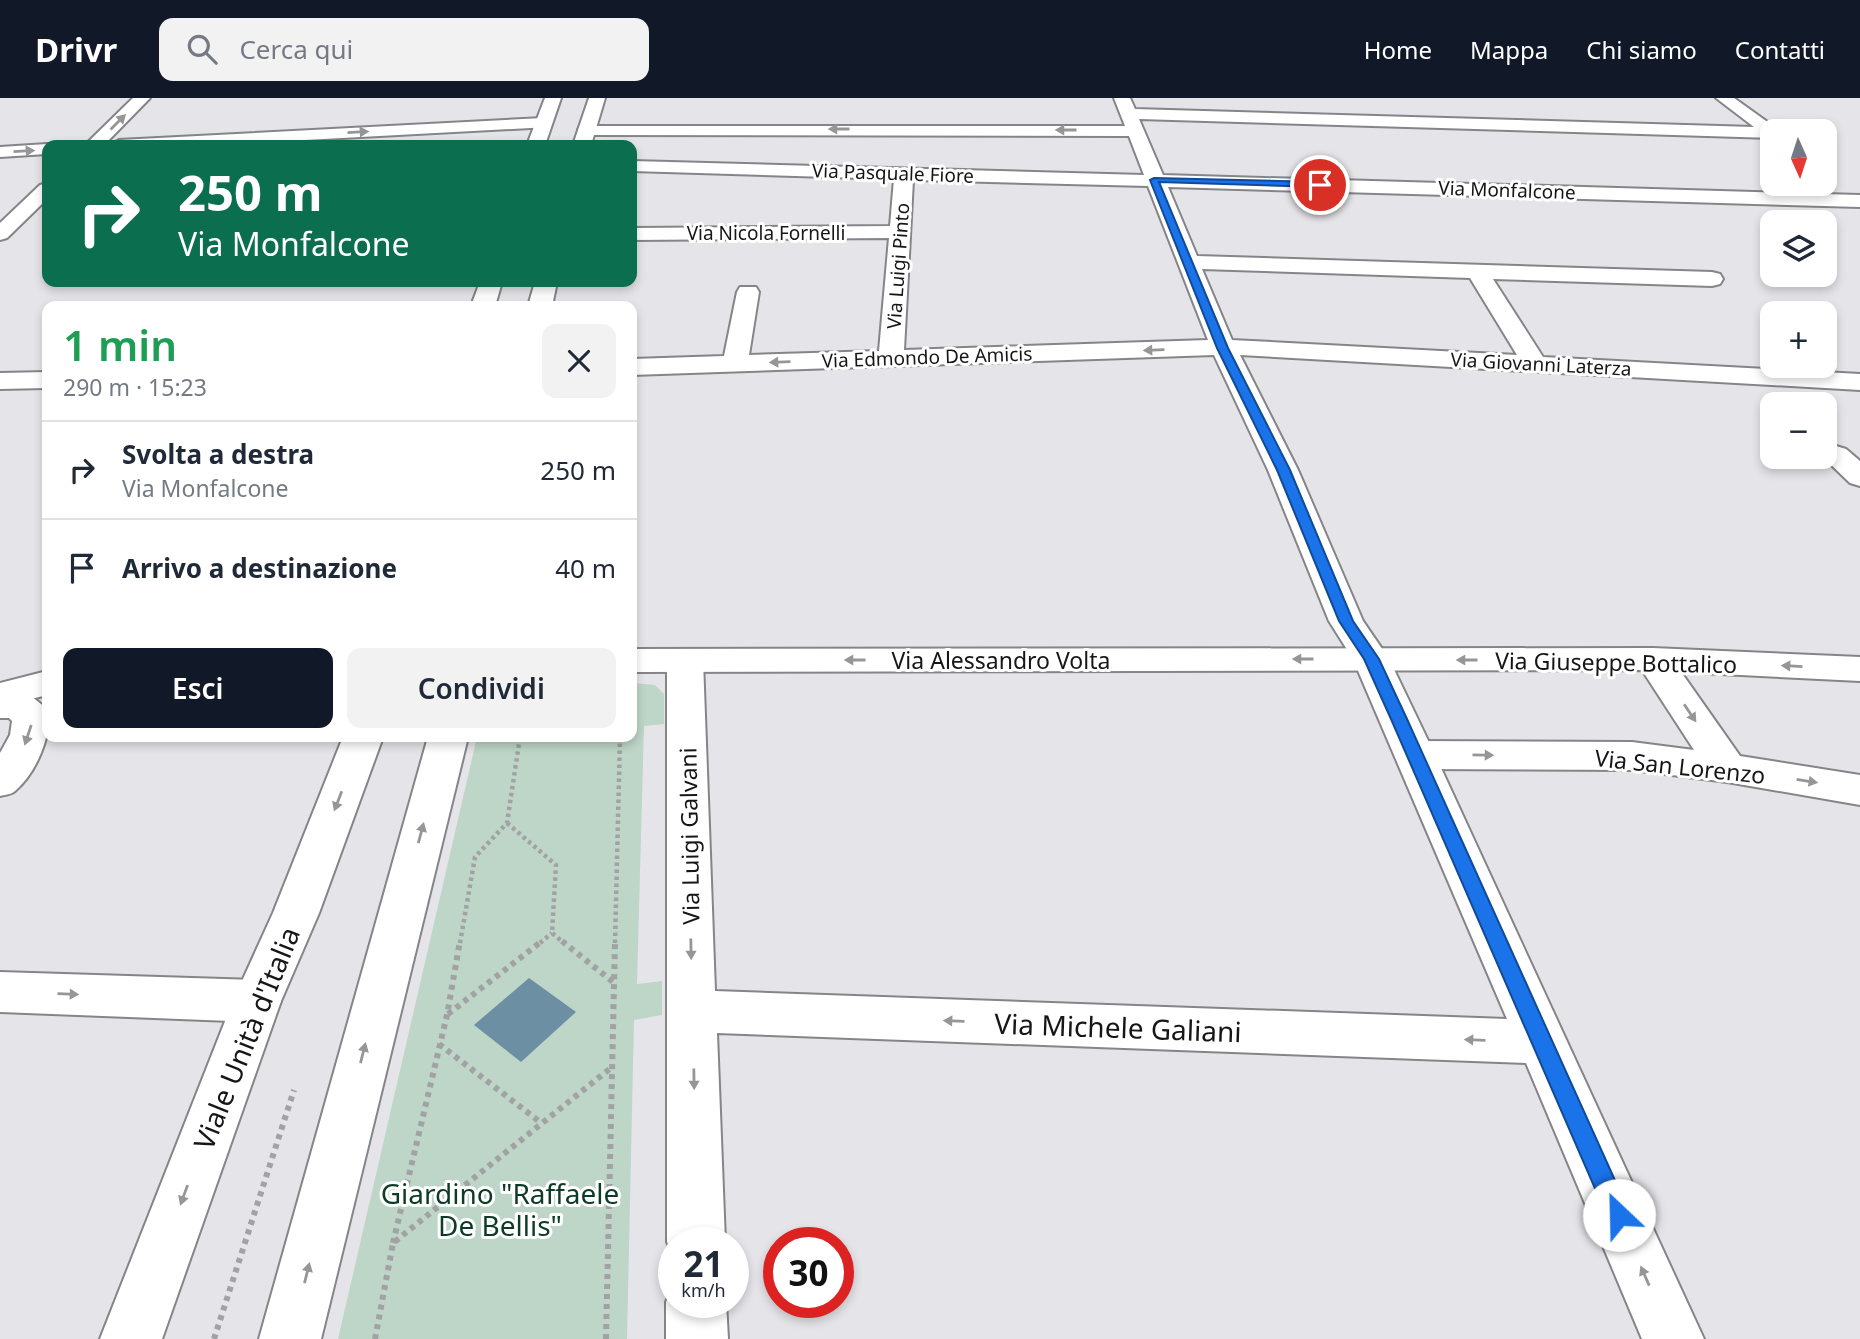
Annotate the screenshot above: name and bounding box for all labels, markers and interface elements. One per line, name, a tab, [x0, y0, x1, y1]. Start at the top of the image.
search box	[159, 18, 649, 81]
text: Drivr	[35, 27, 117, 72]
icon: search	[183, 30, 221, 68]
text: Cerca qui	[239, 31, 353, 67]
text: Home	[1364, 33, 1432, 66]
text: Mappa	[1470, 33, 1548, 66]
text: Chi siamo	[1586, 33, 1697, 66]
text: Contatti	[1735, 33, 1825, 66]
one-way arrow	[110, 113, 127, 130]
north arrow	[1760, 119, 1838, 196]
map controls	[1760, 119, 1837, 469]
one-way arrow	[828, 123, 850, 135]
one-way arrow	[1055, 124, 1077, 136]
one-way arrow	[347, 126, 369, 137]
one-way arrow	[13, 145, 35, 156]
pin	[1290, 155, 1350, 215]
street label: Via Pasquale Fiore	[811, 157, 975, 189]
text: 250 m	[178, 159, 323, 225]
icon: arrive	[1301, 166, 1339, 204]
icon: right	[63, 168, 154, 259]
street label: Via Monfalcone	[1438, 175, 1576, 205]
street label: Via Luigi Pinto	[881, 202, 915, 330]
button: layers	[1760, 210, 1837, 287]
street label: Via Nicola Fornelli	[687, 220, 845, 246]
text: Via Monfalcone	[178, 222, 410, 265]
button: +	[1760, 301, 1837, 378]
text: 1 min	[63, 316, 177, 373]
button: close	[542, 324, 616, 398]
street label: Via Edmondo De Amicis	[821, 340, 1033, 374]
one-way arrow	[1143, 344, 1165, 355]
street label: Via Giovanni Laterza	[1450, 346, 1632, 382]
one-way arrow	[769, 356, 791, 367]
text: 290 m · 15:23	[63, 371, 207, 403]
button: −	[1760, 392, 1837, 469]
text: Svolta a destra	[122, 436, 314, 472]
icon: right	[63, 451, 101, 489]
text: 250 m	[540, 452, 616, 488]
text: Via Monfalcone	[122, 472, 289, 504]
icon: arrive	[63, 549, 101, 587]
text: Arrivo a destinazione	[122, 550, 397, 586]
text: 40 m	[555, 550, 616, 586]
street label: Via Alessandro Volta	[892, 644, 1110, 676]
street label: Via Giuseppe Bottalico	[1495, 644, 1737, 680]
button: Esci	[63, 648, 333, 728]
button: Condividi	[347, 648, 616, 728]
one-way arrow	[1292, 653, 1314, 665]
one-way arrow	[844, 654, 866, 666]
one-way arrow	[1455, 654, 1477, 666]
one-way arrow	[1781, 660, 1803, 671]
one-way arrow	[1683, 704, 1696, 723]
one-way arrow	[22, 725, 33, 746]
street label: Via San Lorenzo	[1593, 741, 1767, 791]
street label: Via Luigi Galvani	[671, 747, 707, 925]
one-way arrow	[1472, 749, 1494, 761]
one-way arrow	[1796, 776, 1818, 787]
one-way arrow	[333, 790, 344, 811]
one-way arrow	[417, 822, 427, 843]
street label: Viale Unità d'Italia	[184, 921, 308, 1155]
one-way arrow	[686, 938, 697, 960]
one-way arrow	[57, 989, 79, 1000]
street label: Via Michele Galiani	[994, 1004, 1242, 1050]
one-way arrow	[942, 1015, 964, 1026]
one-way arrow	[1464, 1034, 1486, 1045]
one-way arrow	[358, 1041, 369, 1063]
one-way arrow	[688, 1069, 700, 1091]
park label: Giardino "Raffaele De Bellis"	[381, 1174, 619, 1244]
position arrow	[1582, 1178, 1656, 1252]
one-way arrow	[179, 1184, 190, 1205]
speed limit sign: 30	[763, 1227, 854, 1318]
text: 21	[683, 1240, 724, 1287]
one-way arrow	[302, 1262, 313, 1284]
one-way arrow	[1639, 1266, 1650, 1287]
text: km/h	[681, 1278, 726, 1302]

